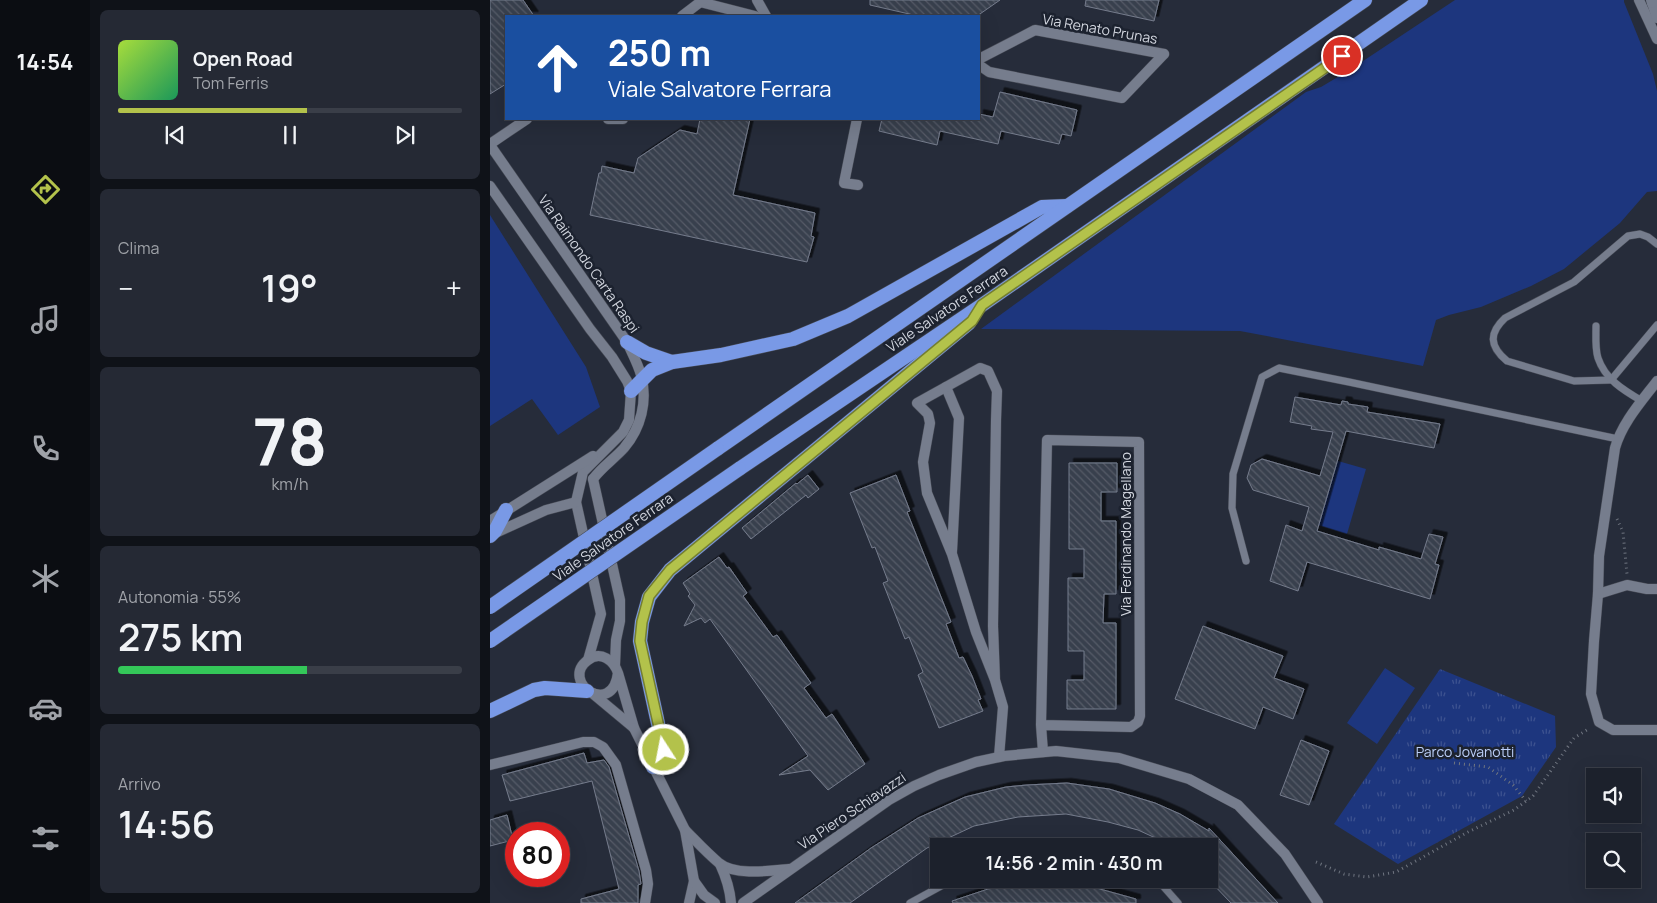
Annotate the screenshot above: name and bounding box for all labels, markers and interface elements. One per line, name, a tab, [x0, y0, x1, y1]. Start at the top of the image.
street label: Via Renato Prunas	[1041, 9, 1159, 48]
text: 250 m	[608, 29, 711, 77]
icon: ahead	[525, 35, 590, 100]
pin	[1321, 35, 1363, 77]
icon: arrive	[1328, 42, 1356, 70]
text: Open Road	[193, 46, 293, 72]
text: 14:54	[17, 47, 73, 77]
text: Tom Ferris	[193, 72, 268, 94]
text: Viale Salvatore Ferrara	[608, 74, 832, 104]
icon: previous	[161, 121, 189, 149]
icon: pause	[276, 121, 304, 149]
icon: next	[391, 121, 419, 149]
icon: directions	[28, 172, 63, 207]
street label: Via Raimondo Carta Raspi	[535, 191, 644, 336]
text: Clima	[118, 237, 159, 259]
text: 19°	[261, 261, 318, 313]
street label: Viale Salvatore Ferrara	[882, 261, 1011, 356]
text: −	[118, 269, 133, 307]
text: +	[446, 269, 462, 307]
icon: music	[28, 302, 63, 337]
text: 78	[253, 396, 327, 485]
icon: phone	[28, 431, 63, 466]
street label: Via Ferdinando Magellano	[1116, 452, 1135, 616]
text: km/h	[271, 473, 309, 495]
street label: Viale Salvatore Ferrara	[549, 488, 676, 585]
icon: climate	[28, 561, 63, 596]
text: Autonomia · 55%	[118, 586, 241, 608]
text: 275 km	[118, 610, 243, 662]
icon: car	[28, 691, 63, 726]
position arrow	[637, 723, 689, 775]
park label: Parco Jovanotti	[1416, 742, 1514, 761]
street label: Via Piero Schiavazzi	[794, 767, 909, 854]
map controls	[1586, 768, 1641, 888]
button: sound	[1586, 768, 1641, 823]
text: Arrivo	[118, 773, 161, 795]
text: 14:56	[118, 797, 215, 849]
icon: filters	[28, 821, 63, 856]
speed limit sign: 80	[505, 822, 570, 887]
button: search	[1586, 833, 1641, 888]
text: 14:56 · 2 min · 430 m	[986, 850, 1162, 876]

